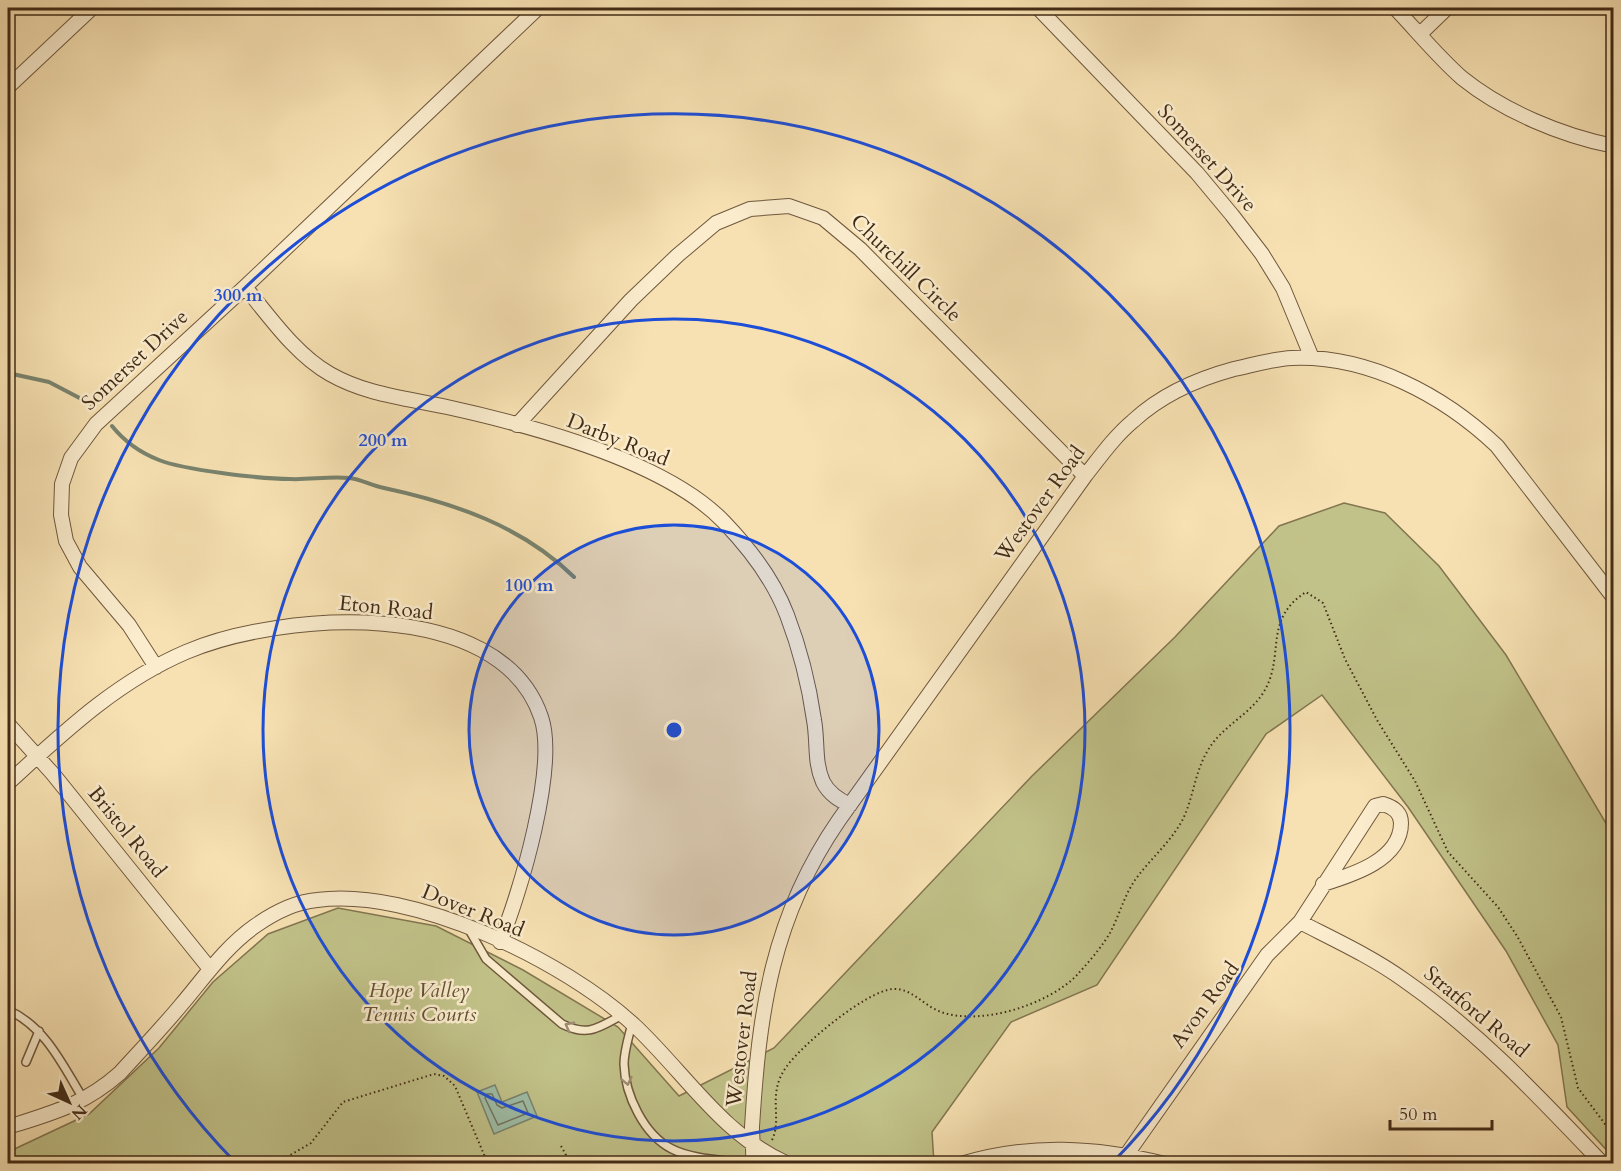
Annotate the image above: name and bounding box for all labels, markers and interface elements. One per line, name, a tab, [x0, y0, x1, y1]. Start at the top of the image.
street label: Somerset Drive	[1151, 98, 1263, 218]
street label: Churchill Circle	[844, 207, 968, 329]
text: 300 m	[213, 283, 263, 308]
street label: Somerset Drive	[75, 303, 195, 417]
street label: Darby Road	[563, 406, 673, 474]
text: 200 m	[358, 428, 408, 453]
street label: Westover Road	[987, 440, 1092, 569]
text: 100 m	[504, 573, 554, 598]
street label: Eton Road	[337, 589, 435, 627]
centre of rings	[664, 720, 684, 740]
street label: Bristol Road	[81, 780, 173, 884]
street label: Dover Road	[417, 877, 529, 945]
street label: Avon Road	[1164, 956, 1246, 1054]
street label: Stratford Road	[1417, 959, 1535, 1065]
street label: Westover Road	[719, 969, 765, 1110]
park label: Hope Valley Tennis Courts	[362, 976, 476, 1029]
one-way arrow	[565, 1022, 575, 1033]
north arrow	[39, 1072, 99, 1132]
one-way arrow	[620, 1075, 633, 1085]
scale bar	[1390, 1093, 1492, 1131]
text: N	[66, 1099, 92, 1125]
text: 50 m	[1399, 1102, 1438, 1127]

